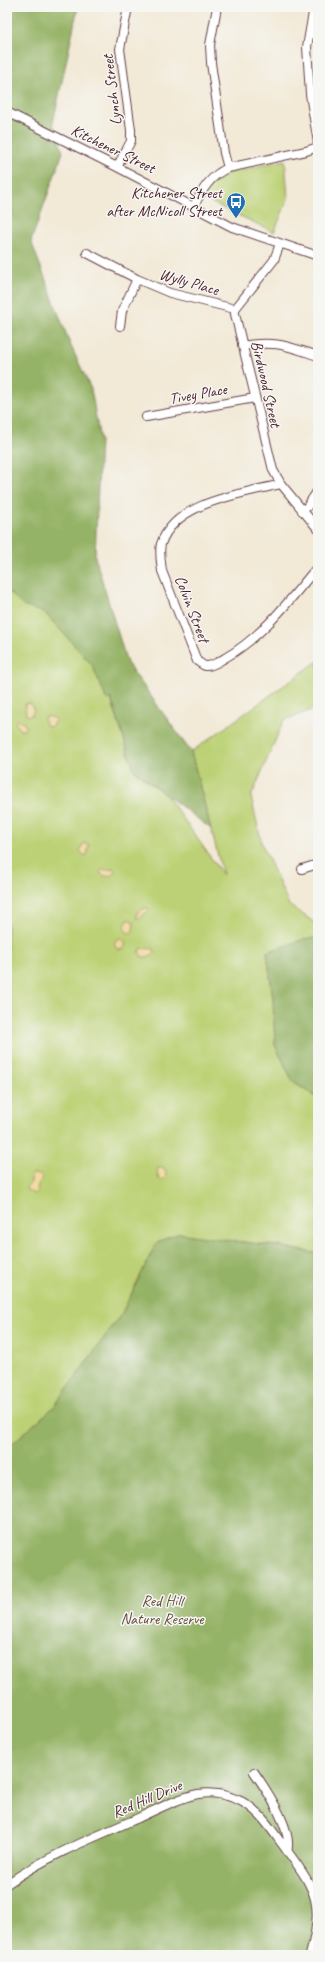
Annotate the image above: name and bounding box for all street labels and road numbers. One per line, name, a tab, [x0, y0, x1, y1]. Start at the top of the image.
street label: Lynch Street	[98, 52, 126, 126]
street label: Kitchener Street	[68, 120, 160, 179]
street label: Wylly Place	[157, 264, 223, 300]
street label: Birdwood Street	[246, 339, 286, 431]
street label: Tivey Place	[168, 379, 230, 409]
street label: Colvin Street	[170, 573, 215, 648]
street label: Red Hill Drive	[109, 1775, 186, 1823]

